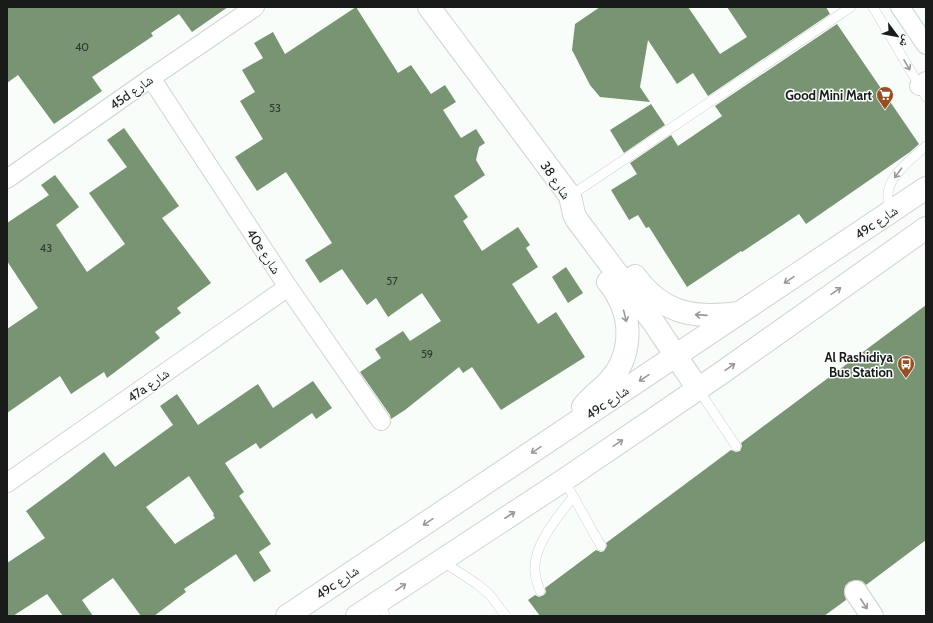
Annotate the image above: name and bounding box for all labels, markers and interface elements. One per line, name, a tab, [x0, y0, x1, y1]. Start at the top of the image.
north arrow	[877, 16, 917, 56]
text: ش	[895, 32, 915, 50]
house number: 40	[75, 40, 89, 54]
one-way arrow	[903, 59, 911, 71]
street label: 45d شارع	[106, 71, 157, 114]
supermarket icon: Good Mini Mart	[875, 85, 895, 110]
place label: Good Mini Mart	[785, 87, 873, 103]
house number: 53	[269, 101, 281, 115]
street label: شارع 38	[536, 158, 575, 203]
one-way arrow	[894, 168, 902, 179]
street label: 49c شارع	[851, 202, 902, 244]
street label: 40e شارع	[242, 225, 285, 278]
house number: 43	[40, 241, 52, 255]
house number: 57	[386, 274, 398, 288]
one-way arrow	[784, 276, 795, 284]
one-way arrow	[831, 287, 842, 295]
one-way arrow	[622, 309, 630, 322]
one-way arrow	[695, 311, 708, 318]
house number: 59	[421, 347, 433, 361]
place label: Al Rashidiya Bus Station	[824, 349, 894, 380]
bus stop icon: Al Rashidiya Bus Station	[896, 354, 916, 379]
one-way arrow	[725, 363, 736, 371]
street label: 47a شارع	[124, 365, 173, 407]
one-way arrow	[639, 374, 650, 382]
street label: 49c شارع	[582, 382, 633, 424]
one-way arrow	[612, 439, 623, 447]
one-way arrow	[531, 446, 542, 454]
one-way arrow	[504, 511, 515, 519]
one-way arrow	[422, 518, 433, 526]
street label: 49c شارع	[312, 562, 363, 604]
one-way arrow	[396, 583, 407, 591]
one-way arrow	[860, 598, 868, 609]

